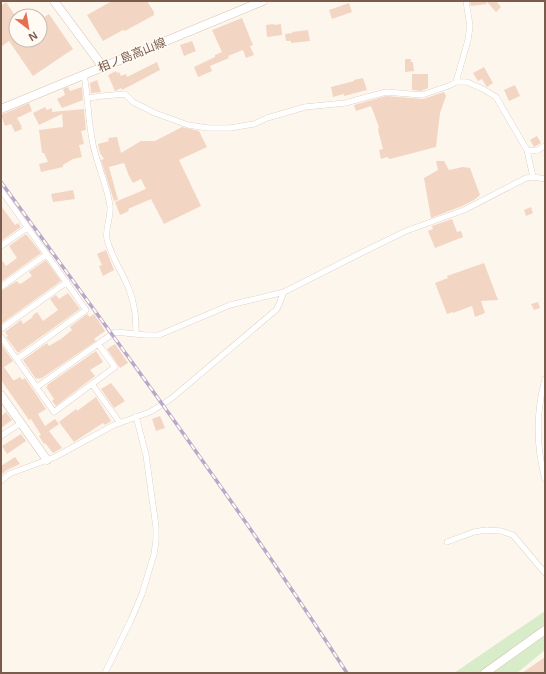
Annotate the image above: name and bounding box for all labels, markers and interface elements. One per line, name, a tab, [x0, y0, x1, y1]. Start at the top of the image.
north arrow	[8, 8, 48, 48]
text: N	[27, 29, 40, 44]
street label: 相ノ島高山線	[96, 35, 168, 75]

